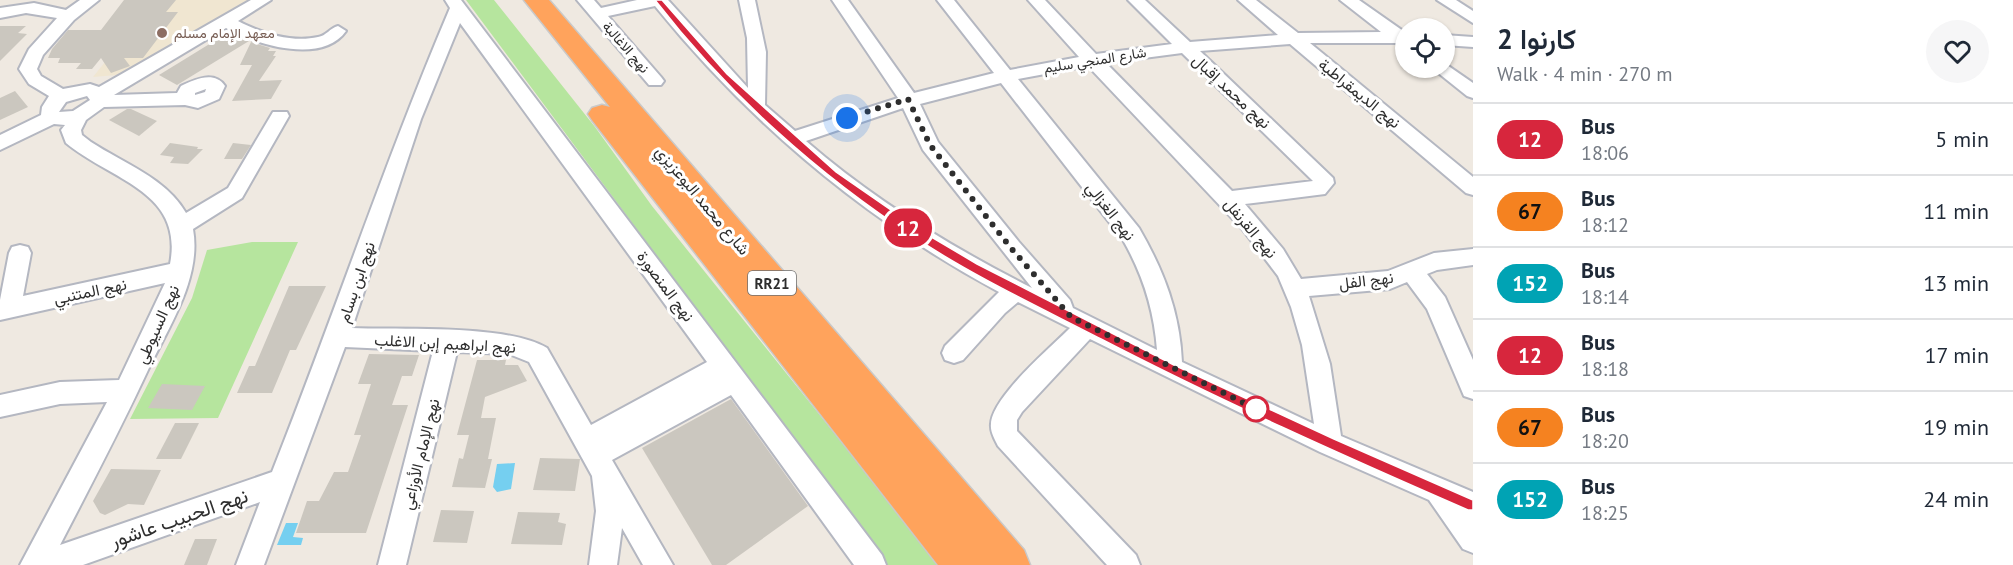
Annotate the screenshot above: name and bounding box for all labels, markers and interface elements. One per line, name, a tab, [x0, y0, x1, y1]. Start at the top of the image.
street label: نهج الاغالبة	[597, 17, 653, 78]
map controls	[1395, 18, 1455, 78]
button: locate	[1395, 18, 1455, 78]
text: كارنوا 2	[1497, 20, 1576, 57]
button: heart	[1926, 20, 1989, 83]
place label: معهد الإمام مسلم	[174, 24, 275, 43]
marker: معهد الإمام مسلم	[155, 26, 169, 40]
street label: شارع المنجي سليم	[1042, 43, 1148, 80]
street label: نهج محمد إقبال	[1187, 50, 1275, 134]
street label: نهج الديمقراطية	[1314, 54, 1405, 134]
text: Walk · 4 min · 270 m	[1497, 61, 1673, 87]
your location	[832, 103, 862, 133]
text: Bus	[1581, 112, 1615, 140]
text: 5 min	[1935, 125, 1989, 153]
text: 12	[1518, 126, 1542, 153]
text: 18:06	[1581, 140, 1629, 166]
street label: شارع محمد البوعزيزي	[648, 141, 754, 261]
street label: نهج الغزالي	[1079, 178, 1140, 247]
text: Bus	[1581, 184, 1615, 212]
street label: نهج القرنفل	[1219, 194, 1282, 263]
text: 11 min	[1923, 197, 1989, 225]
text: 67	[1518, 198, 1542, 225]
line badge: 12	[881, 208, 935, 248]
text: 18:12	[1581, 212, 1629, 238]
text: 12	[896, 215, 920, 242]
street label: نهج ابن بسام	[333, 239, 381, 326]
street label: نهج المنصورة	[631, 247, 699, 326]
text: Bus	[1581, 256, 1615, 284]
street label: نهج الفل	[1338, 267, 1395, 295]
text: 13 min	[1923, 269, 1989, 297]
text: 152	[1512, 270, 1548, 297]
road number: RR21	[748, 271, 796, 295]
street label: نهج المتنبي	[52, 274, 129, 312]
street label: نهج السيوطي	[131, 281, 187, 368]
text: 18:14	[1581, 284, 1629, 310]
text: Bus	[1581, 328, 1615, 356]
street label: نهج ابراهيم إبن الاغلب	[374, 329, 516, 359]
text: 17 min	[1925, 341, 1989, 369]
text: 12	[1518, 342, 1542, 369]
text: 18:18	[1581, 356, 1629, 382]
street label: نهج الإمام الأوزاعي	[397, 396, 447, 513]
unlabelled marker	[1243, 396, 1269, 422]
text: Bus	[1581, 400, 1615, 428]
text: 19 min	[1923, 413, 1989, 441]
text: 67	[1518, 414, 1542, 441]
text: 18:20	[1581, 428, 1629, 454]
text: Bus	[1581, 472, 1615, 500]
street label: نهج الحبيب عاشور	[106, 482, 252, 555]
text: 24 min	[1923, 485, 1989, 513]
text: 152	[1512, 486, 1548, 513]
text: 18:25	[1581, 500, 1629, 526]

